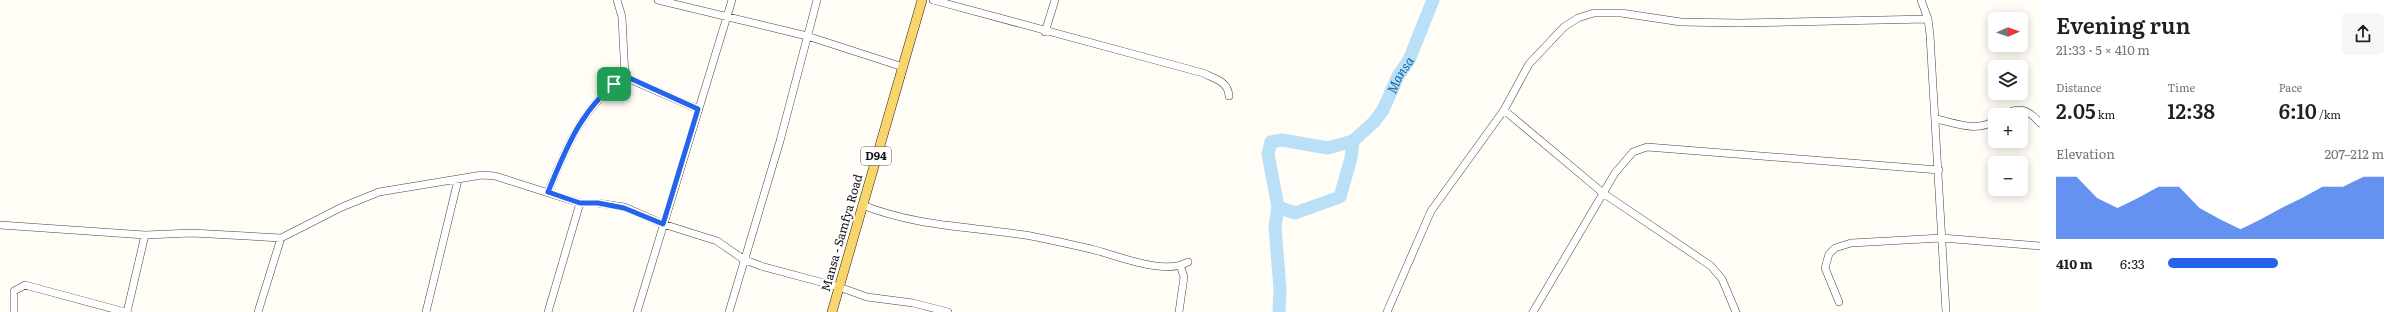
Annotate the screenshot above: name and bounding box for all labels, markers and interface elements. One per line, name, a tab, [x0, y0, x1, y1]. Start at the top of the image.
text: Evening run	[2056, 8, 2190, 41]
north arrow	[1988, 12, 2028, 52]
map controls	[1988, 12, 2028, 196]
button: share	[2342, 13, 2384, 55]
text: 21:33 · 5 × 410 m	[2056, 40, 2150, 59]
water label: Mansa	[1382, 52, 1418, 96]
button: layers	[1988, 60, 2028, 100]
pin	[597, 67, 631, 101]
icon: arrive	[603, 73, 625, 95]
text: Distance	[2056, 79, 2101, 95]
text: Time	[2167, 79, 2195, 95]
text: Pace	[2279, 79, 2302, 95]
text: 2.05	[2056, 95, 2096, 125]
text: 12:38	[2167, 95, 2215, 125]
text: 6:10	[2279, 95, 2317, 125]
text: km	[2096, 106, 2115, 122]
text: /km	[2317, 106, 2341, 122]
button: +	[1988, 108, 2028, 148]
text: Elevation	[2056, 144, 2115, 163]
text: 207–212 m	[2324, 144, 2384, 163]
road number: D94	[861, 147, 891, 165]
button: −	[1988, 156, 2028, 196]
street label: Mansa - Samfya Road	[816, 171, 867, 294]
text: 410 m	[2056, 254, 2093, 273]
text: 6:33	[2120, 254, 2145, 273]

